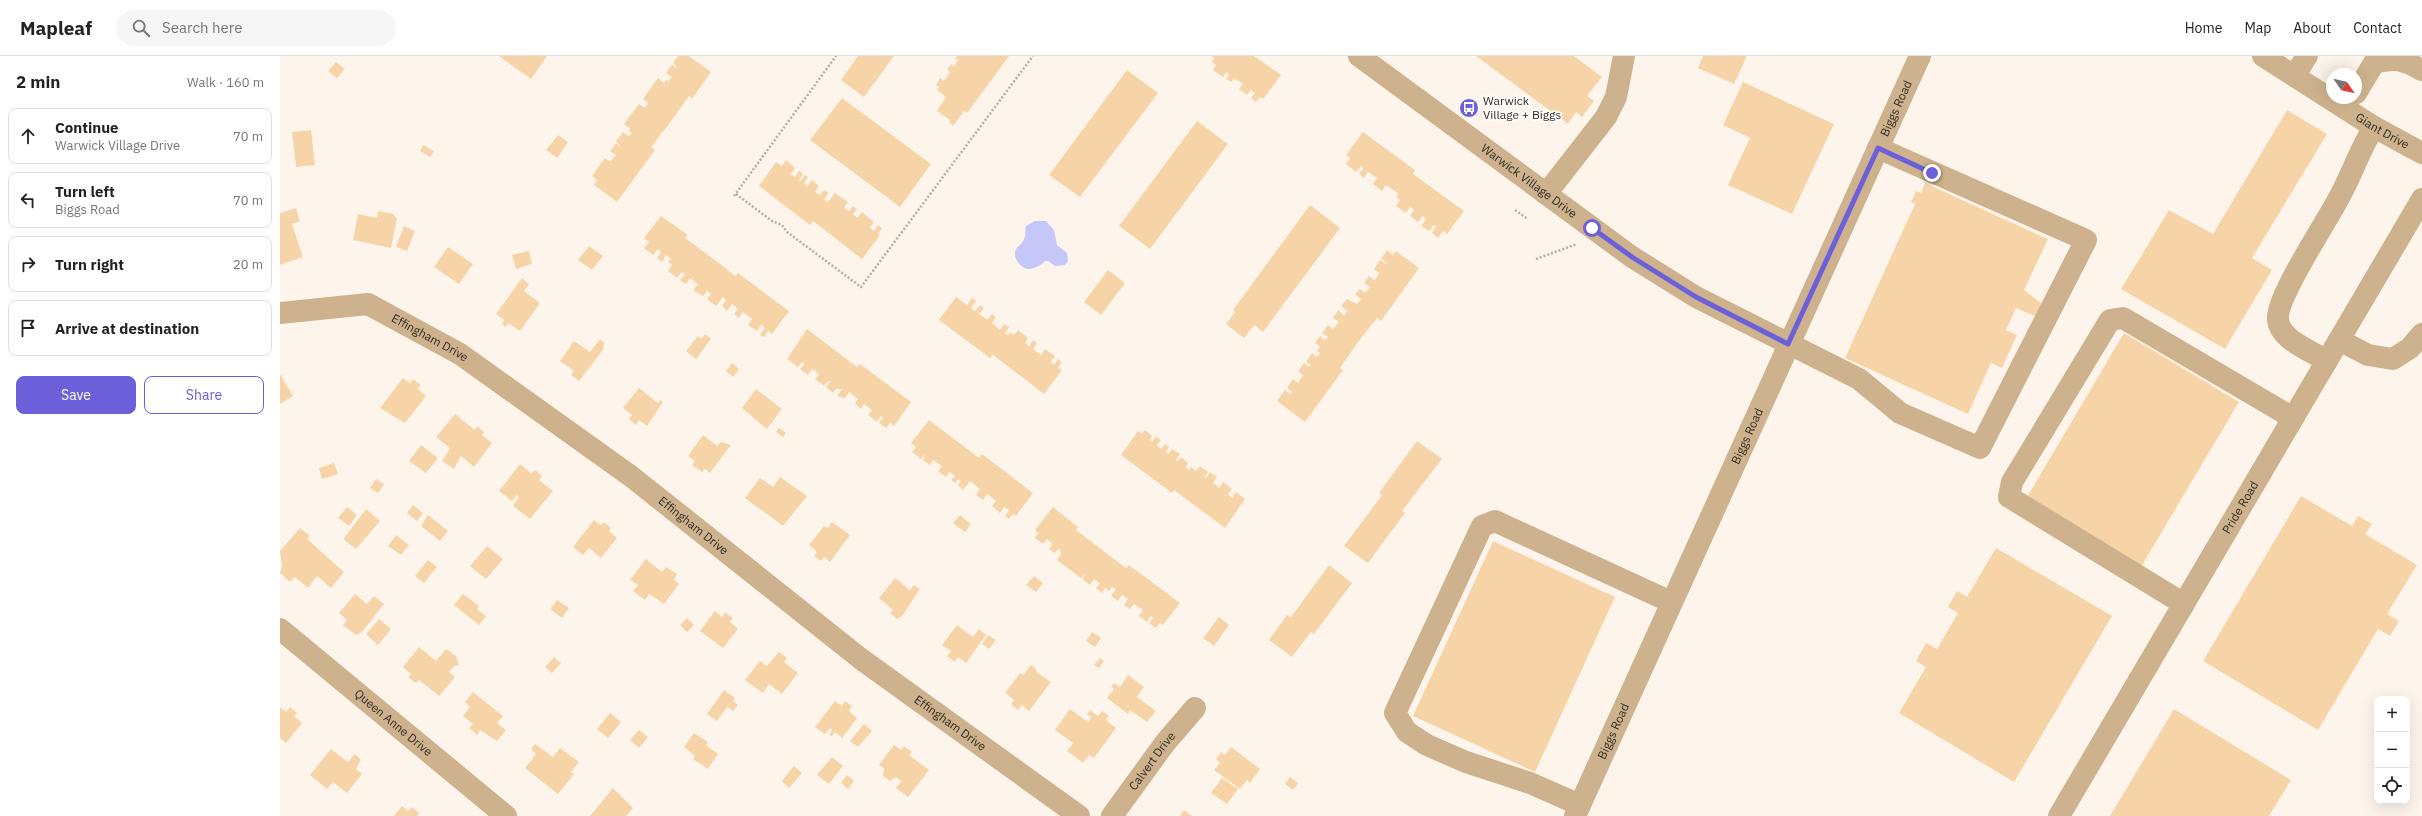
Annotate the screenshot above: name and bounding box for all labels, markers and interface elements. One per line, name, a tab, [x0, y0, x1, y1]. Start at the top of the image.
search box	[116, 10, 396, 46]
text: Mapleaf	[20, 16, 92, 40]
icon: search	[130, 17, 152, 39]
text: Search here	[162, 18, 242, 37]
text: Home	[2185, 19, 2222, 37]
text: Map	[2244, 19, 2271, 37]
text: About	[2293, 19, 2331, 37]
text: Contact	[2353, 19, 2402, 37]
north arrow	[2326, 68, 2362, 104]
text: 2 min	[16, 71, 60, 93]
text: Walk · 160 m	[187, 74, 264, 91]
street label: Biggs Road	[1877, 78, 1915, 139]
place label: Warwick Village + Biggs	[1483, 93, 1561, 122]
bus stop icon: Warwick Village + Biggs	[1458, 97, 1480, 119]
street label: Giant Drive	[2353, 109, 2412, 152]
text: Continue	[55, 118, 119, 137]
icon: ahead	[17, 125, 39, 147]
text: 70 m	[233, 128, 263, 145]
text: Warwick Village Drive	[55, 137, 180, 154]
street label: Warwick Village Drive	[1478, 140, 1581, 221]
route end	[1923, 164, 1941, 182]
text: Turn left	[55, 182, 115, 201]
icon: left	[17, 189, 39, 211]
text: 70 m	[233, 192, 263, 209]
text: Biggs Road	[55, 201, 120, 218]
route start	[1583, 219, 1601, 237]
icon: right	[17, 253, 39, 275]
text: Turn right	[55, 255, 124, 274]
text: 20 m	[233, 256, 263, 273]
street label: Effingham Drive	[389, 310, 472, 365]
icon: arrive	[17, 317, 39, 339]
text: Arrive at destination	[55, 319, 199, 338]
button: Save	[16, 376, 136, 414]
button: Share	[144, 376, 264, 414]
street label: Biggs Road	[1728, 406, 1766, 466]
street label: Pride Road	[2219, 478, 2261, 536]
street label: Effingham Drive	[656, 493, 732, 558]
street label: Queen Anne Drive	[351, 686, 436, 759]
street label: Effingham Drive	[911, 692, 990, 754]
map controls	[2374, 696, 2410, 804]
button: +	[2374, 696, 2410, 732]
street label: Biggs Road	[1594, 701, 1632, 761]
street label: Calvert Drive	[1125, 728, 1179, 793]
button: −	[2374, 732, 2410, 768]
button: locate	[2374, 768, 2410, 804]

